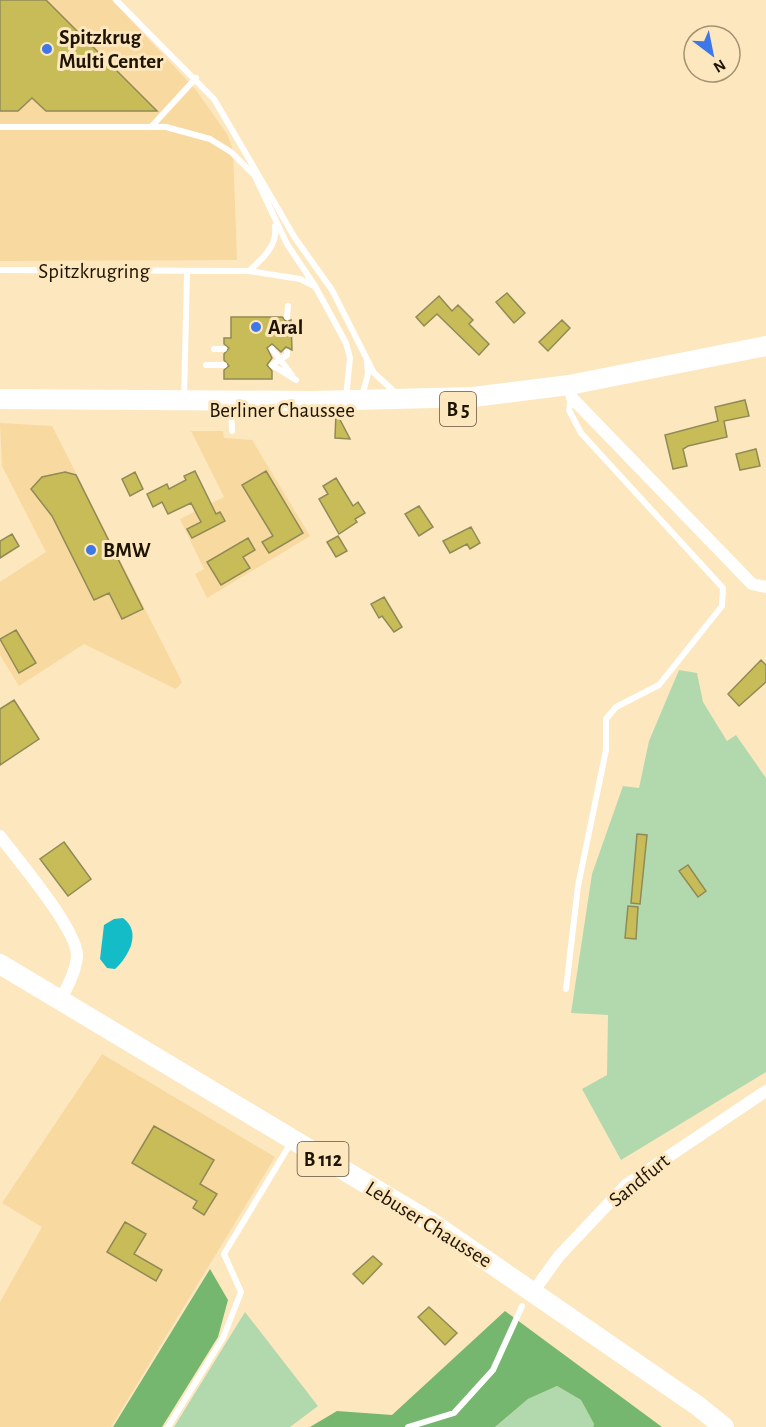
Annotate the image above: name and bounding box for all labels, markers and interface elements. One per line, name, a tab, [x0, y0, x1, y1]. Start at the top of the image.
north arrow	[682, 24, 742, 84]
place label: Spitzkrug Multi Center	[59, 27, 164, 72]
marker: Spitzkrug Multi Center	[40, 42, 54, 56]
text: N	[710, 56, 728, 76]
street label: Spitzkrugring	[38, 261, 150, 282]
place label: Aral	[268, 317, 303, 338]
marker: Aral	[249, 320, 263, 334]
road number: B 5	[440, 392, 476, 426]
street label: Berliner Chaussee	[209, 400, 355, 421]
place label: BMW	[103, 540, 151, 561]
marker: BMW	[84, 543, 98, 557]
road number: B 112	[298, 1142, 348, 1176]
street label: Sandfurt	[605, 1150, 674, 1211]
street label: Lebuser Chaussee	[362, 1177, 496, 1272]

